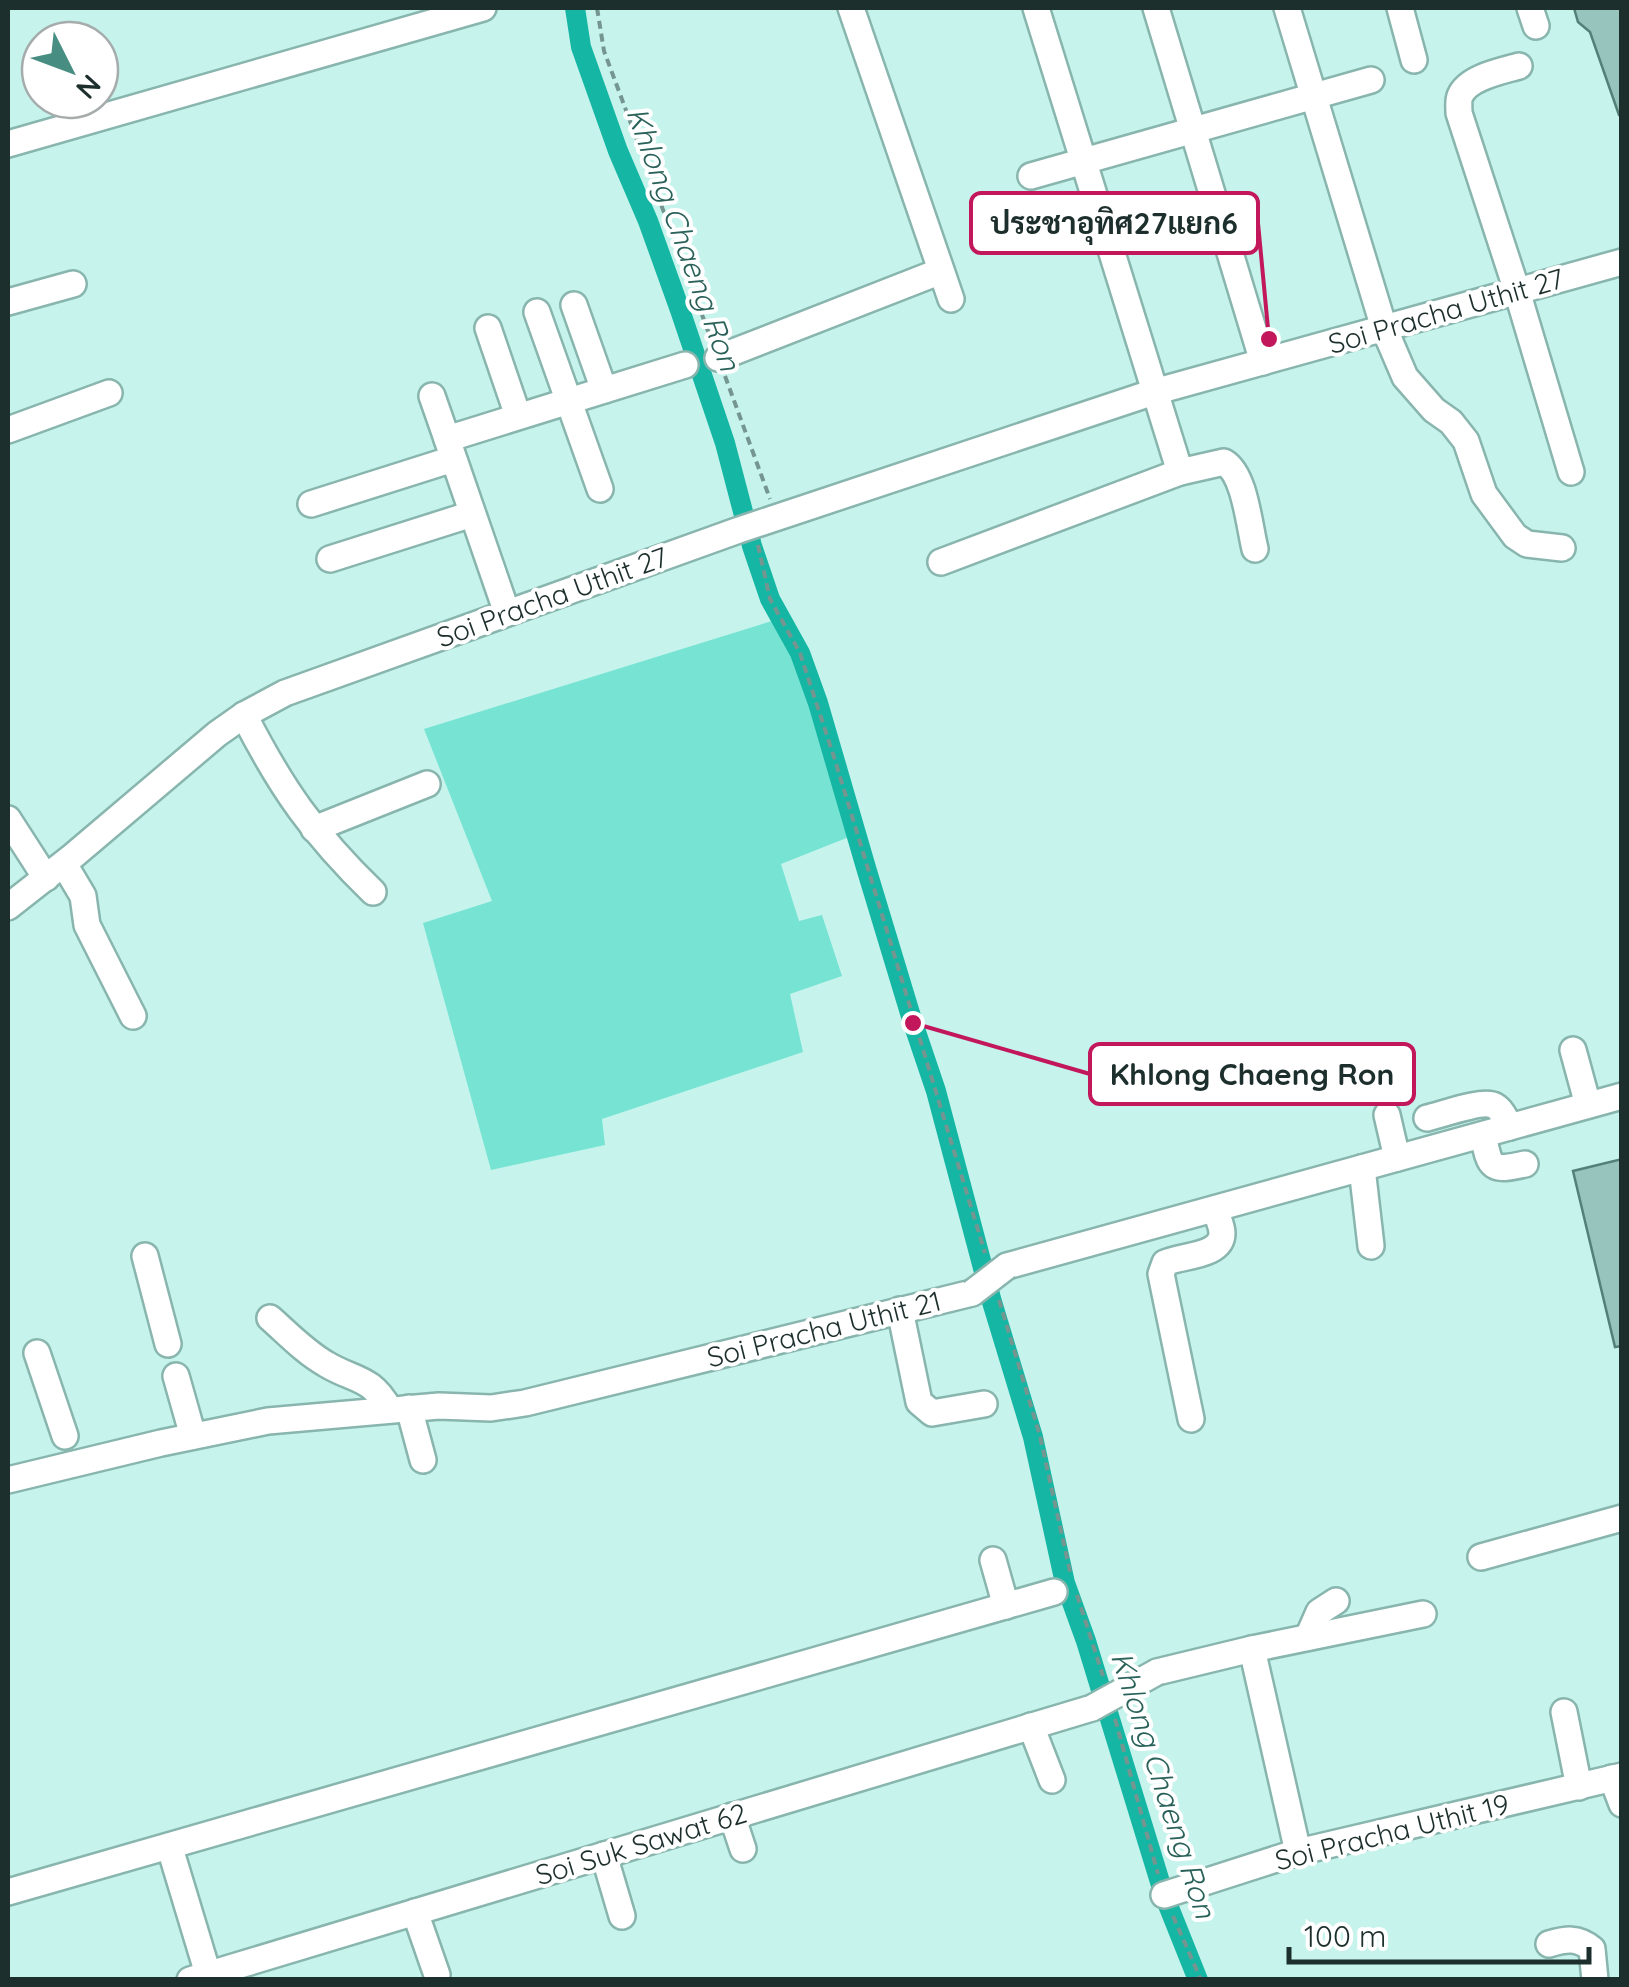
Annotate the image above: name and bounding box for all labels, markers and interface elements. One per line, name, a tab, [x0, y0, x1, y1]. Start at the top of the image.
north arrow	[20, 20, 120, 120]
text: N	[69, 68, 109, 106]
water label: Khlong Chaeng Ron	[619, 102, 750, 376]
callout: ประชาอุทิศ27แยก6	[971, 193, 1258, 253]
text: ประชาอุทิศ27แยก6	[990, 204, 1238, 245]
street label: Soi Pracha Uthit 27	[1324, 260, 1568, 361]
street label: Soi Pracha Uthit 27	[432, 538, 672, 655]
callout: Khlong Chaeng Ron	[1090, 1044, 1414, 1104]
text: Khlong Chaeng Ron	[1110, 1055, 1394, 1093]
street label: Soi Pracha Uthit 21	[703, 1283, 944, 1374]
water label: Khlong Chaeng Ron	[1103, 1647, 1225, 1923]
street label: Soi Pracha Uthit 19	[1271, 1786, 1512, 1878]
street label: Soi Suk Sawat 62	[531, 1795, 751, 1892]
scale bar	[1289, 1902, 1589, 1964]
text: 100 m	[1304, 1917, 1386, 1955]

